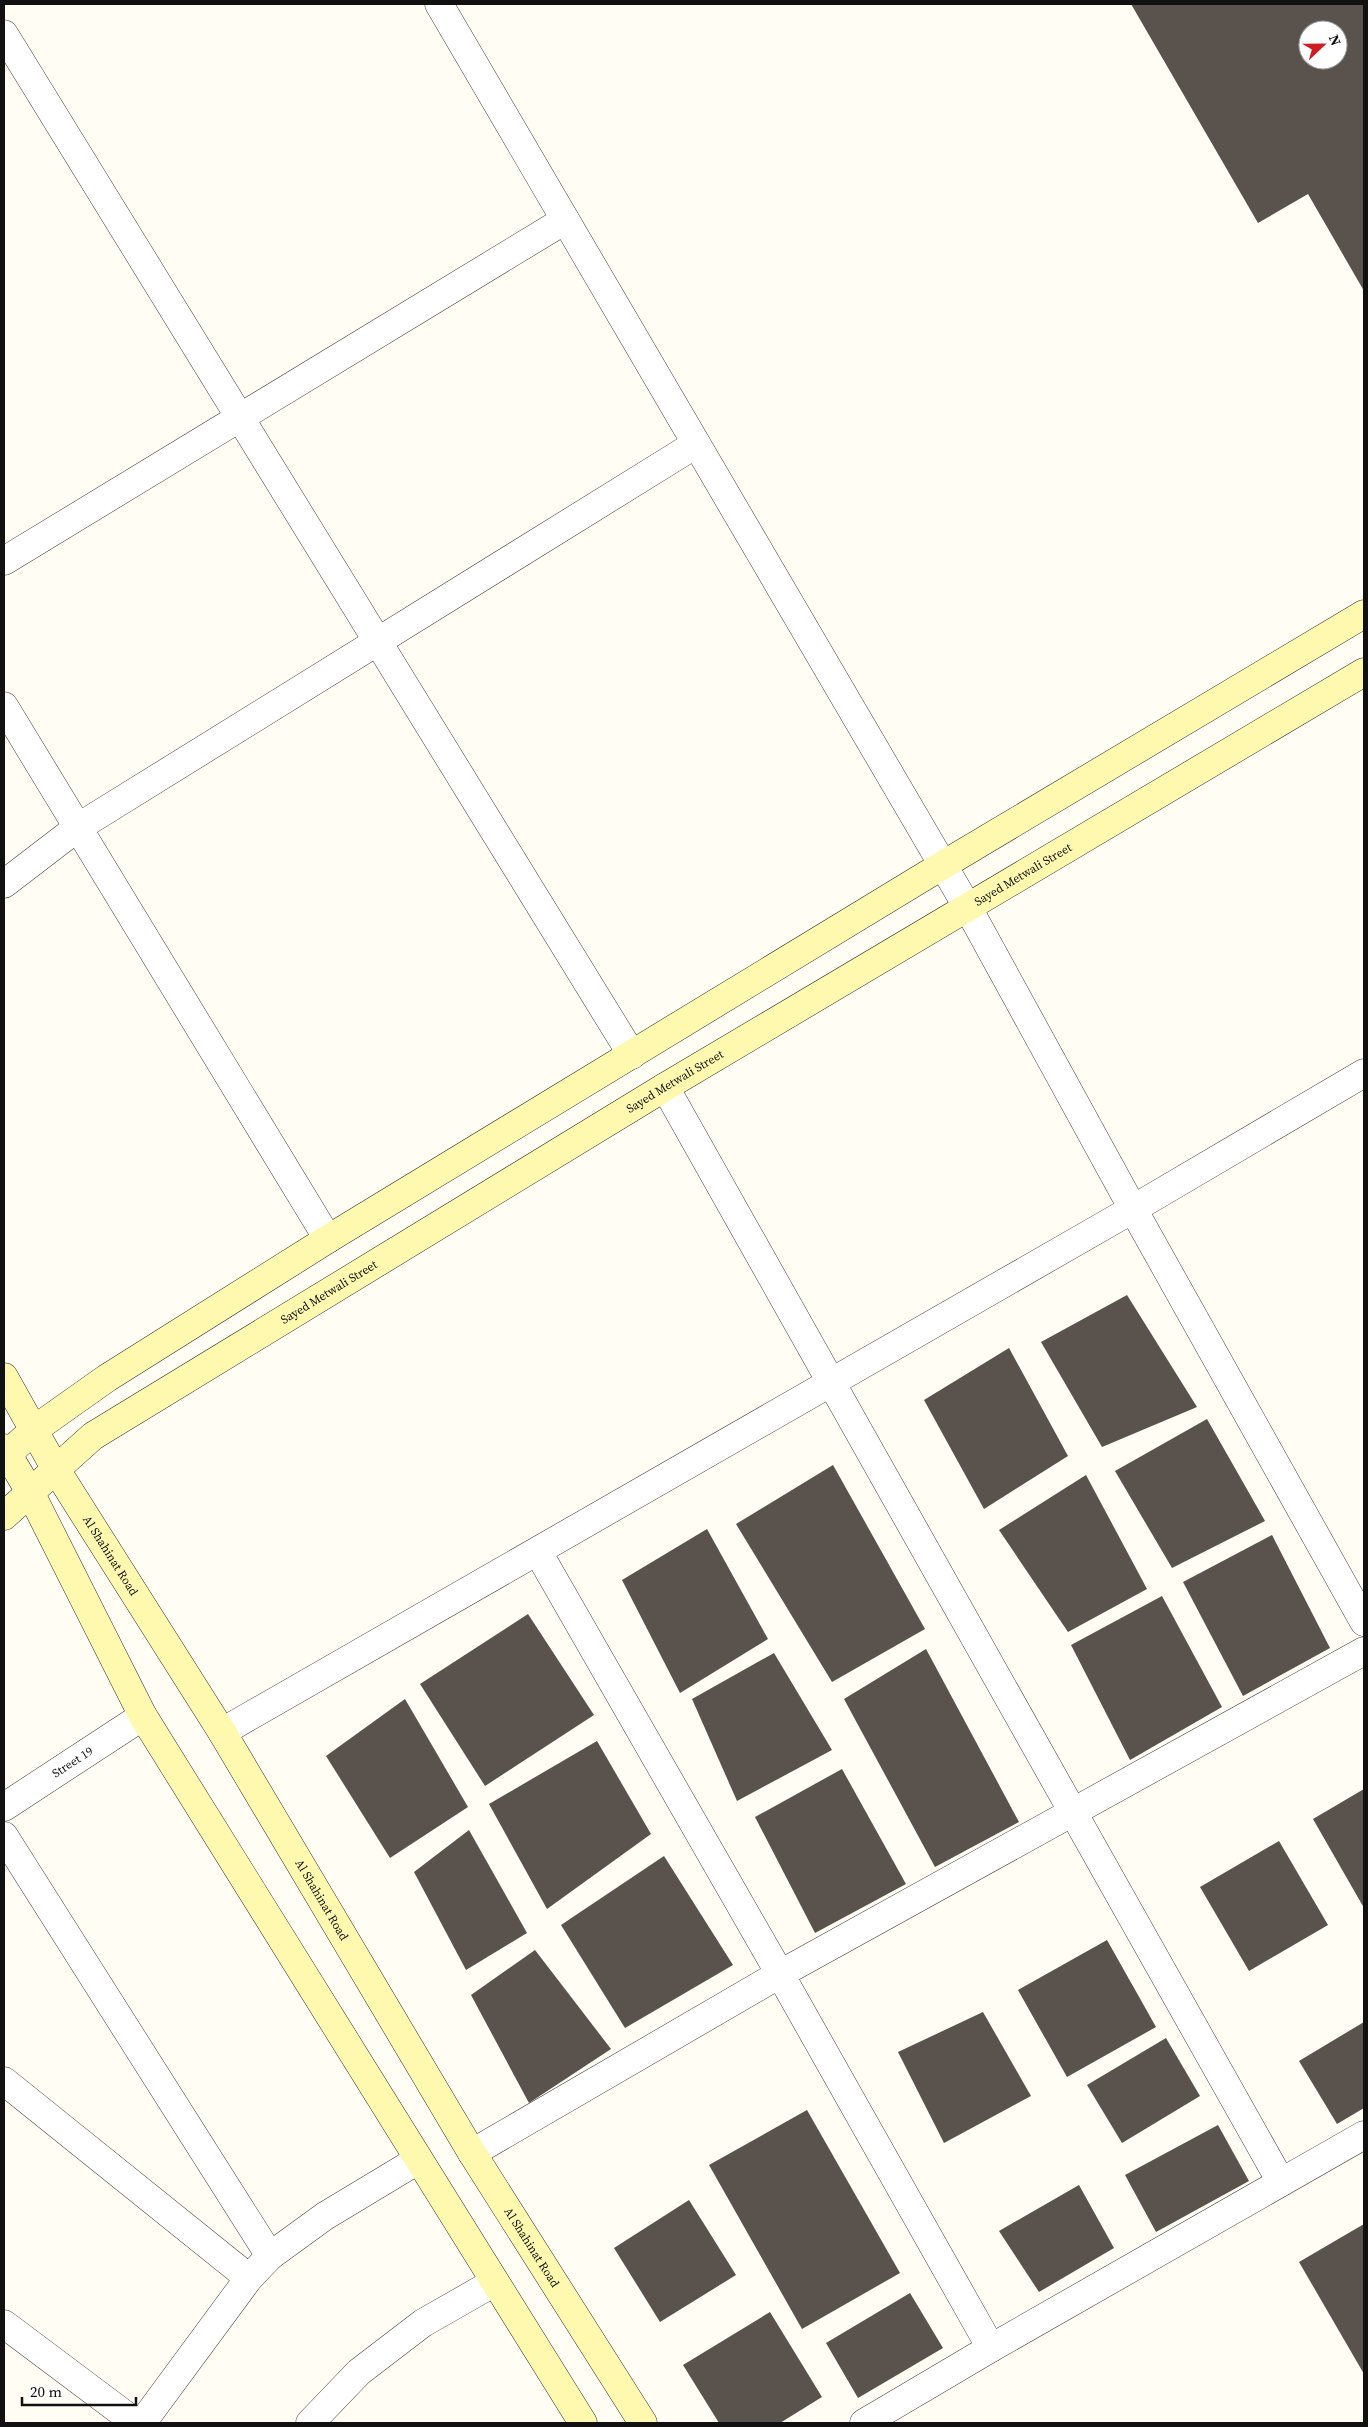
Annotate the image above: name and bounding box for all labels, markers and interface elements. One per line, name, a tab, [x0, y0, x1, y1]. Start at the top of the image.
north arrow	[1298, 20, 1348, 70]
text: N	[1324, 32, 1346, 49]
street label: Sayed Metwali Street	[971, 839, 1075, 910]
street label: Sayed Metwali Street	[623, 1046, 726, 1117]
street label: Sayed Metwali Street	[277, 1256, 380, 1328]
street label: Al Shahinat Road	[79, 1513, 142, 1599]
street label: Street 19	[49, 1743, 96, 1781]
street label: Al Shahinat Road	[291, 1856, 352, 1944]
street label: Al Shahinat Road	[500, 2204, 563, 2291]
scale bar	[22, 2374, 136, 2406]
text: 20 m	[30, 2381, 62, 2402]

